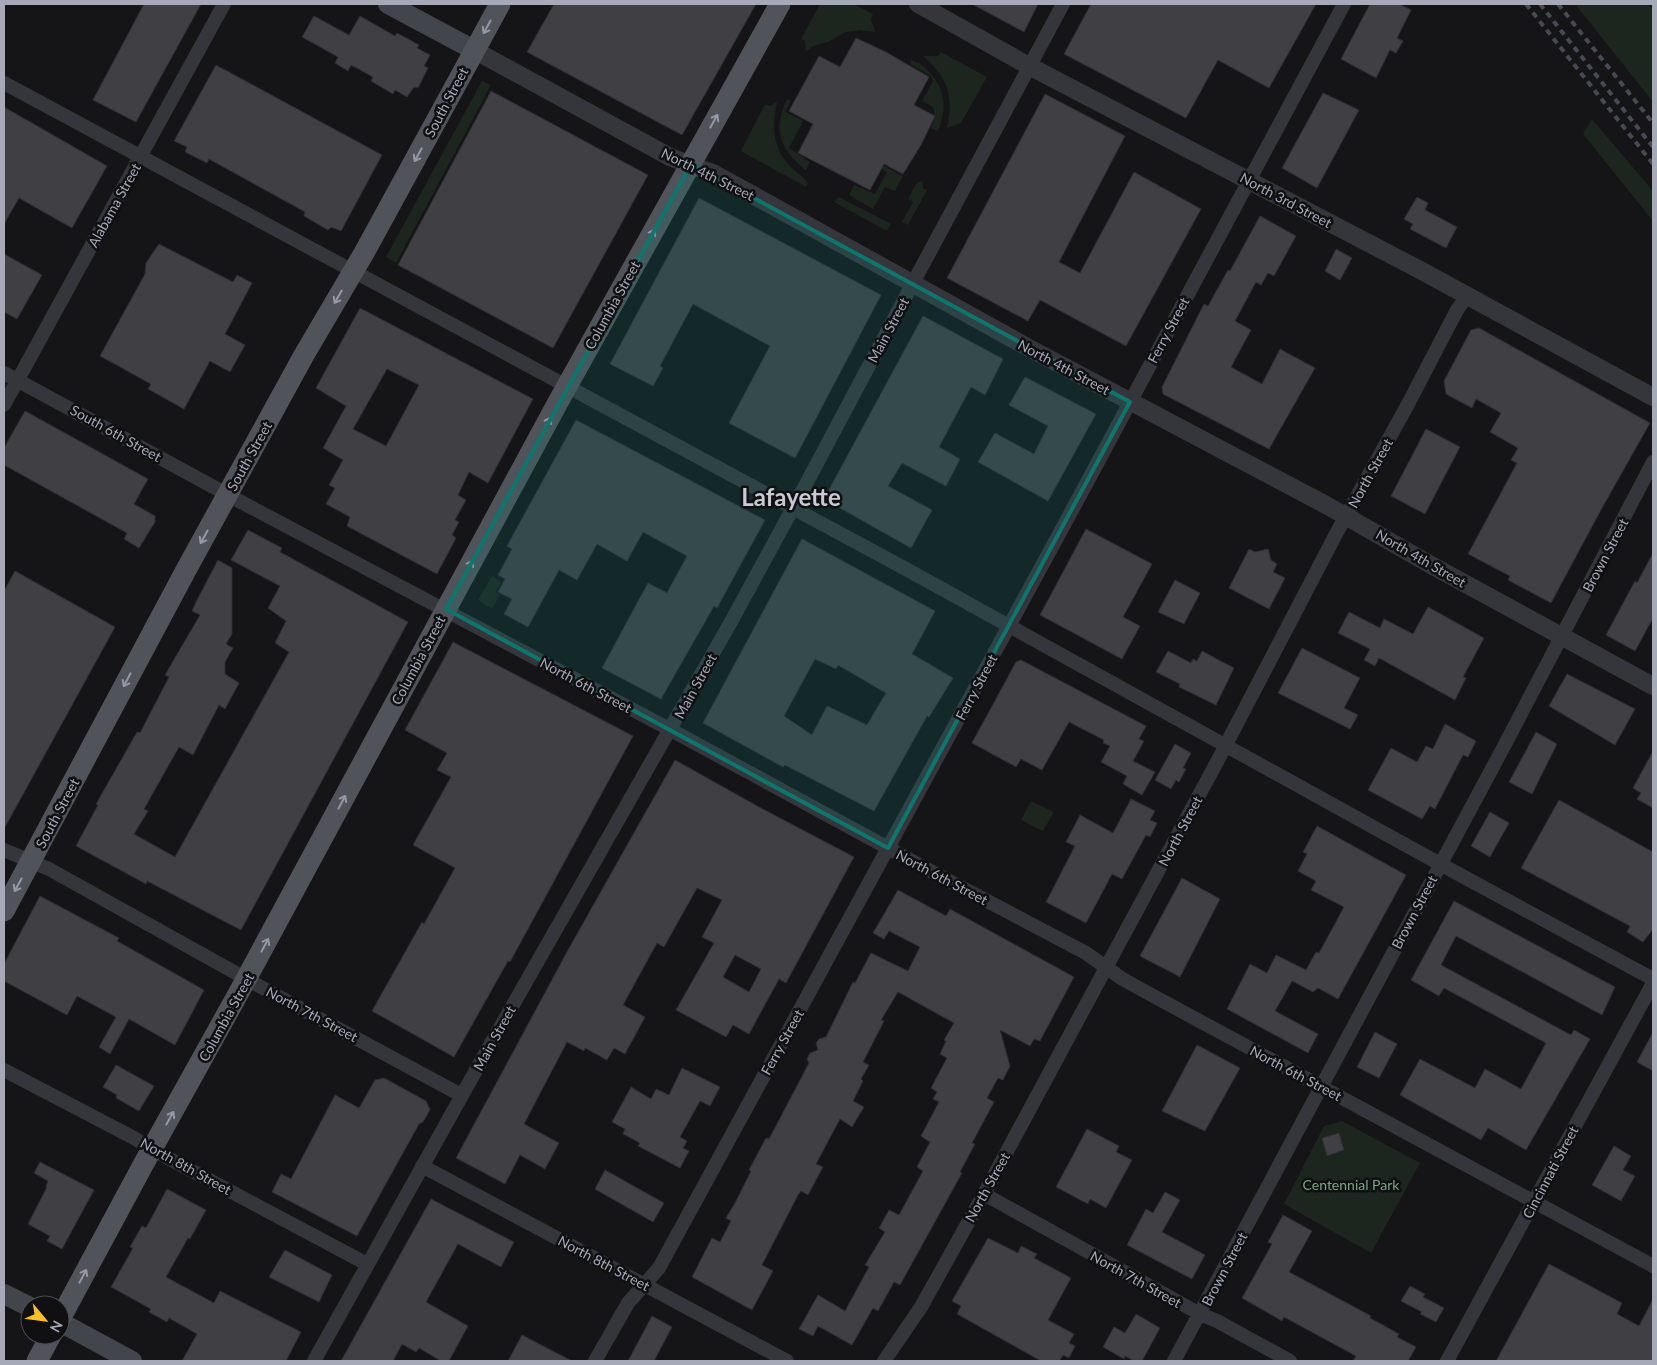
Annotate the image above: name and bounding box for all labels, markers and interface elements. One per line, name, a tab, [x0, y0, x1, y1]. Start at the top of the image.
one-way arrow	[482, 19, 491, 34]
street label: South Street	[421, 64, 471, 140]
one-way arrow	[710, 115, 720, 129]
street label: North 4th Street	[659, 144, 757, 204]
one-way arrow	[413, 147, 422, 162]
street label: Alabama Street	[84, 160, 144, 250]
street label: North 3rd Street	[1237, 169, 1335, 231]
one-way arrow	[646, 228, 656, 243]
street label: Columbia Street	[581, 258, 643, 352]
one-way arrow	[333, 289, 343, 303]
street label: Main Street	[864, 294, 912, 366]
street label: Ferry Street	[1144, 294, 1192, 366]
street label: North 4th Street	[1015, 336, 1113, 398]
street label: South 6th Street	[68, 401, 164, 465]
one-way arrow	[542, 417, 552, 431]
street label: South Street	[223, 418, 275, 494]
street label: North Street	[1344, 435, 1396, 511]
district label: Lafayette	[741, 482, 841, 511]
street label: Brown Street	[1579, 515, 1631, 595]
street label: North 4th Street	[1373, 525, 1469, 591]
one-way arrow	[199, 530, 209, 544]
one-way arrow	[464, 559, 474, 574]
street label: Columbia Street	[387, 613, 449, 707]
street label: Main Street	[670, 651, 720, 721]
street label: Ferry Street	[952, 651, 1000, 723]
street label: North 6th Street	[537, 654, 635, 716]
one-way arrow	[122, 672, 131, 687]
street label: South Street	[32, 775, 82, 851]
street label: North Street	[1154, 793, 1206, 869]
one-way arrow	[338, 795, 347, 810]
street label: North 6th Street	[893, 846, 991, 908]
street label: Brown Street	[1388, 872, 1440, 952]
one-way arrow	[13, 878, 23, 893]
one-way arrow	[261, 938, 270, 953]
street label: Columbia Street	[195, 970, 257, 1064]
street label: North 7th Street	[263, 983, 361, 1045]
street label: Main Street	[469, 1003, 519, 1073]
street label: Ferry Street	[757, 1006, 807, 1078]
street label: North 6th Street	[1247, 1042, 1345, 1104]
one-way arrow	[165, 1111, 175, 1126]
street label: Cincinnati Street	[1519, 1123, 1581, 1221]
street label: North 8th Street	[138, 1134, 234, 1198]
street label: North Street	[961, 1149, 1013, 1225]
park label: Centennial Park	[1303, 1176, 1400, 1193]
street label: Brown Street	[1198, 1229, 1250, 1309]
street label: North 8th Street	[555, 1232, 653, 1294]
street label: North 7th Street	[1088, 1247, 1184, 1311]
one-way arrow	[78, 1268, 88, 1283]
north arrow	[20, 1295, 70, 1345]
text: N	[47, 1318, 67, 1335]

